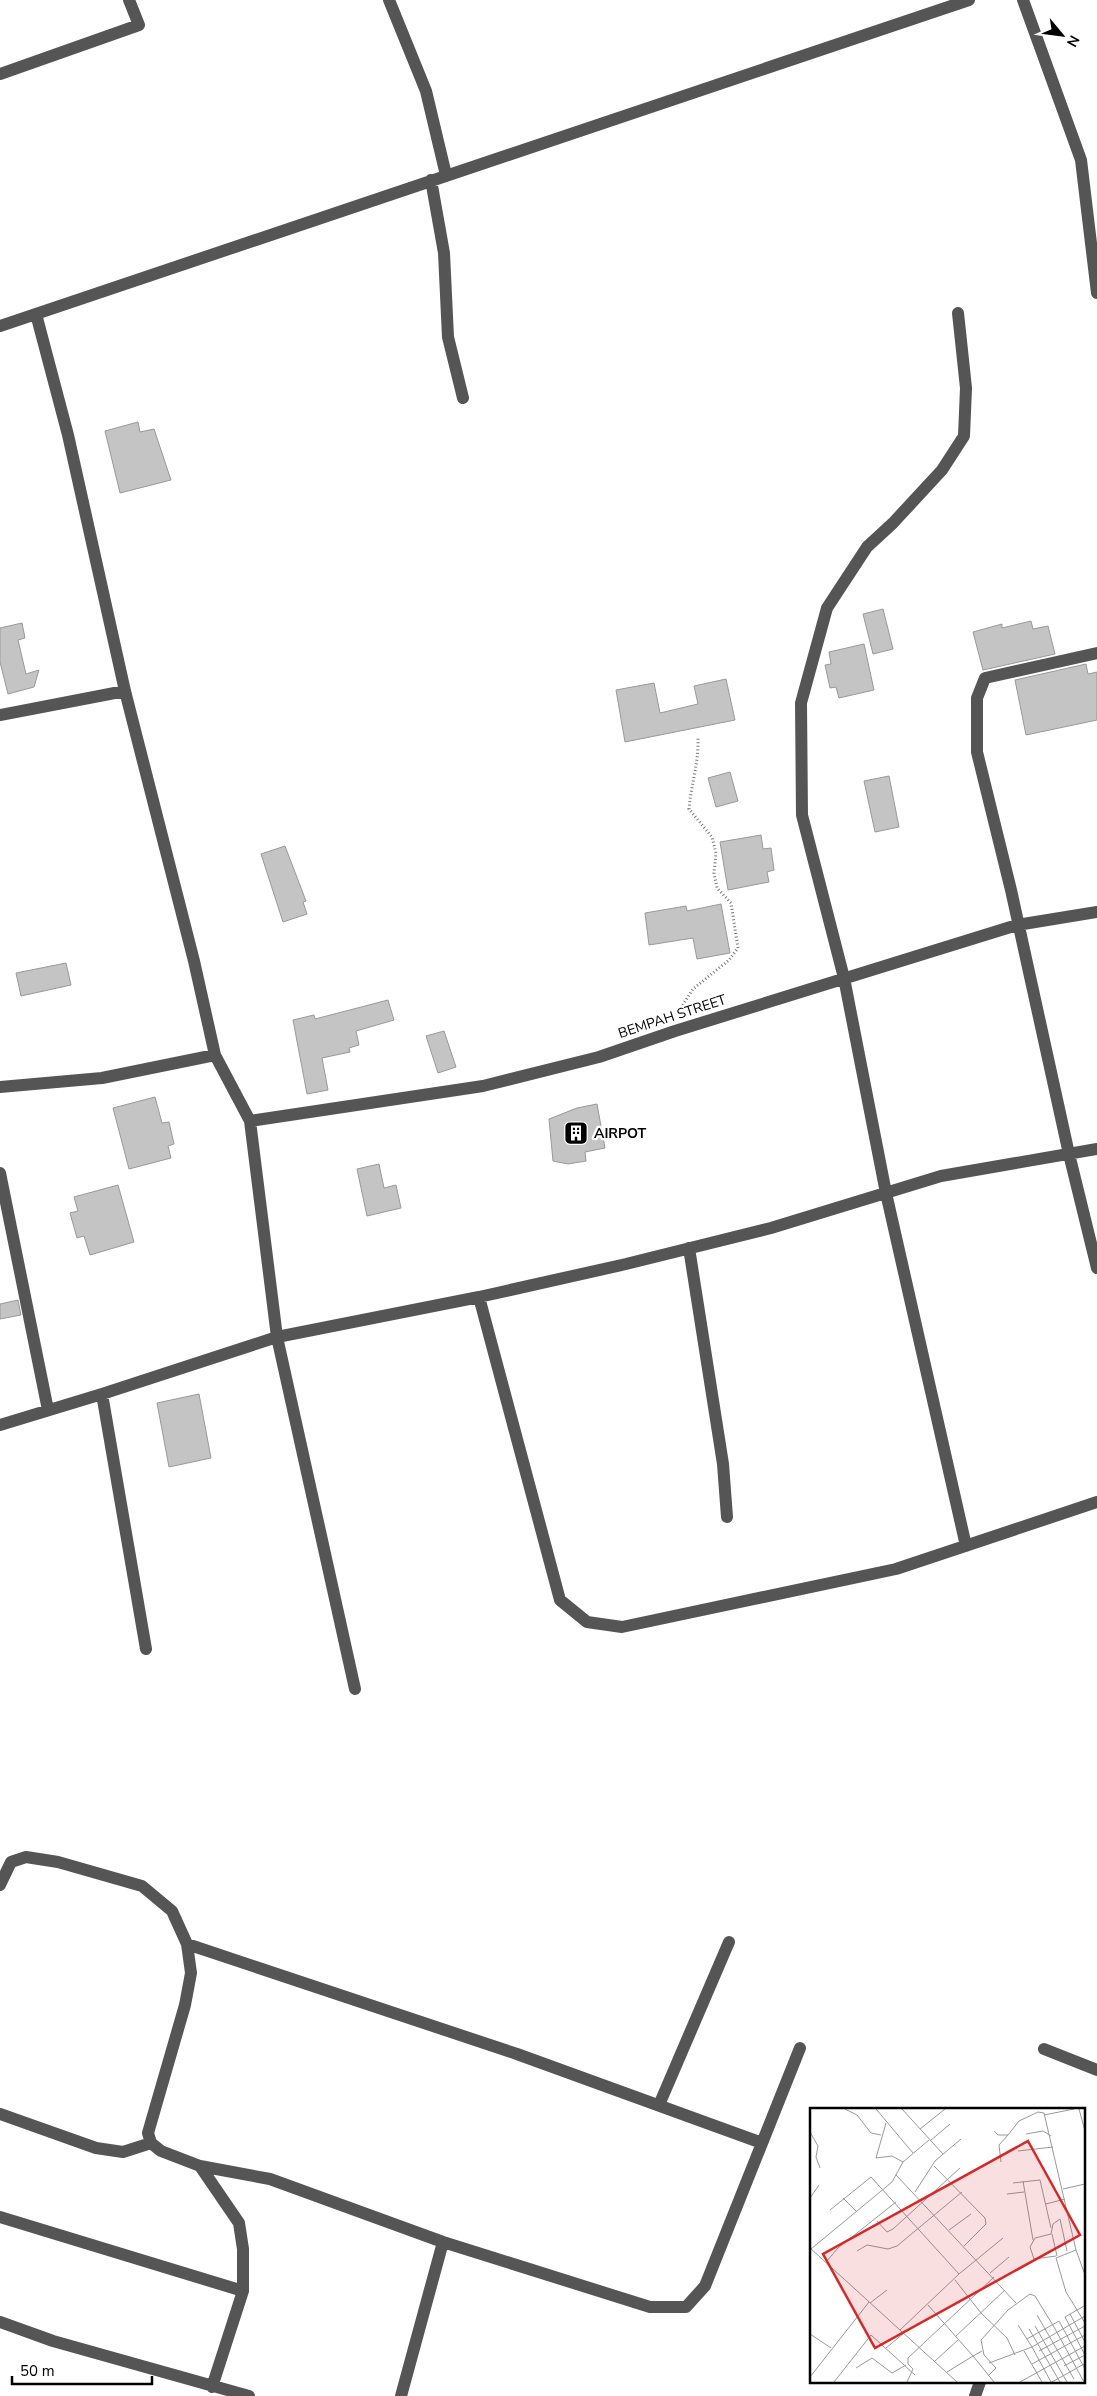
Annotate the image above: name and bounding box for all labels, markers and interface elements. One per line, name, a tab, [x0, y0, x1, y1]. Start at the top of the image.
north arrow	[1037, 10, 1087, 60]
text: N	[1062, 32, 1084, 50]
street label: BEMPAH STREET	[616, 990, 729, 1043]
building icon: AIRPOT	[563, 1120, 589, 1146]
place label: AIRPOT	[594, 1124, 646, 1143]
inset map	[810, 2108, 1084, 2384]
scale bar	[12, 2354, 152, 2386]
text: 50 m	[20, 2361, 55, 2381]

